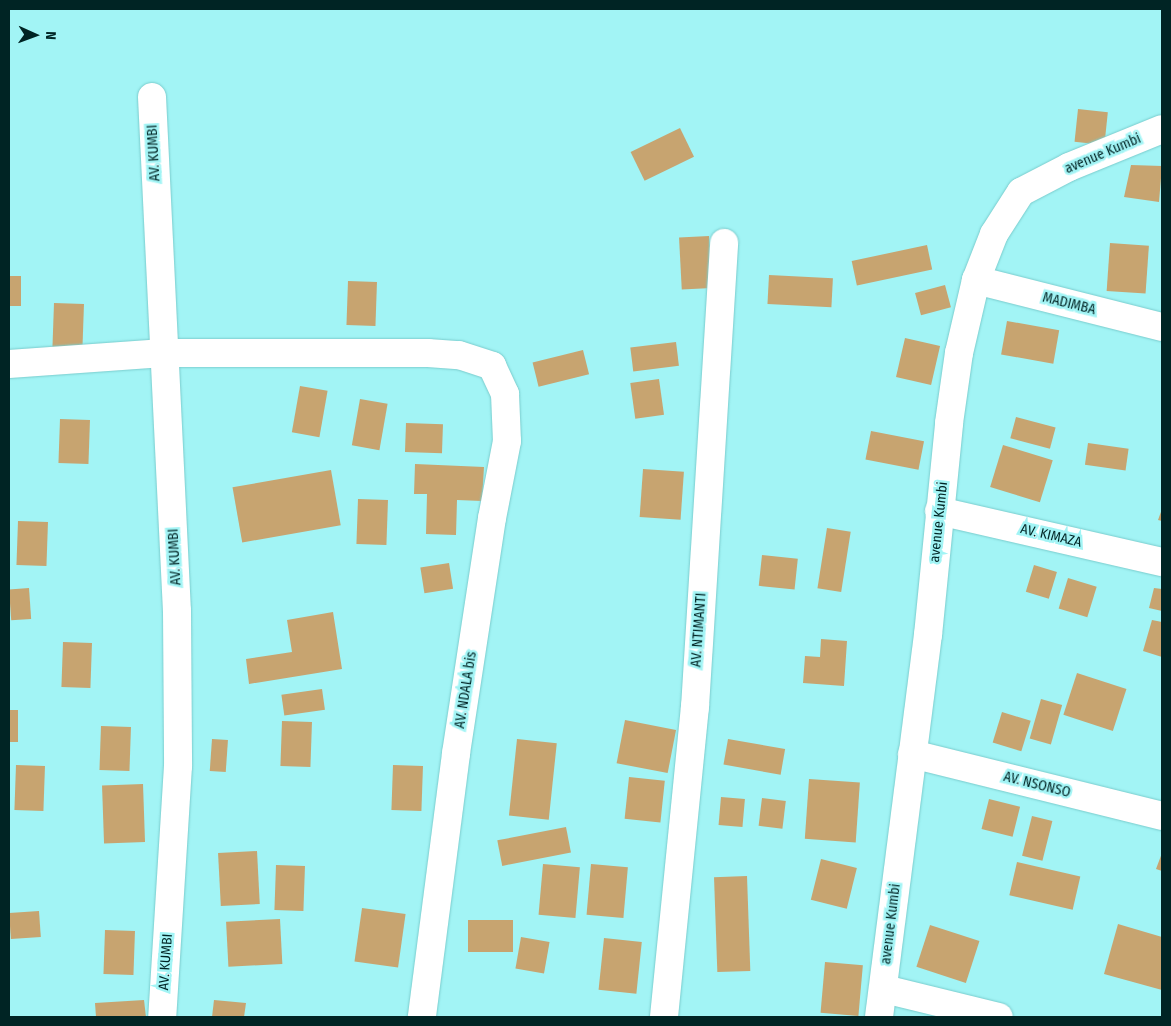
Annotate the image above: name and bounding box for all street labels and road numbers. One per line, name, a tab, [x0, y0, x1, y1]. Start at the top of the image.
street label: AV. KUMBI	[144, 124, 164, 182]
street label: avenue Kumbi	[1062, 130, 1144, 178]
street label: MADIMBA	[1041, 289, 1097, 319]
street label: avenue Kumbi	[926, 481, 952, 563]
street label: AV. KIMAZA	[1019, 521, 1083, 551]
street label: AV. KUMBI	[165, 528, 185, 586]
street label: AV. NTIMANTI	[688, 592, 710, 668]
street label: AV. NDALA bis	[452, 650, 480, 730]
street label: AV. NSONSO	[1002, 769, 1072, 801]
street label: avenue Kumbi	[878, 883, 904, 965]
street label: AV. KUMBI	[156, 933, 176, 991]

